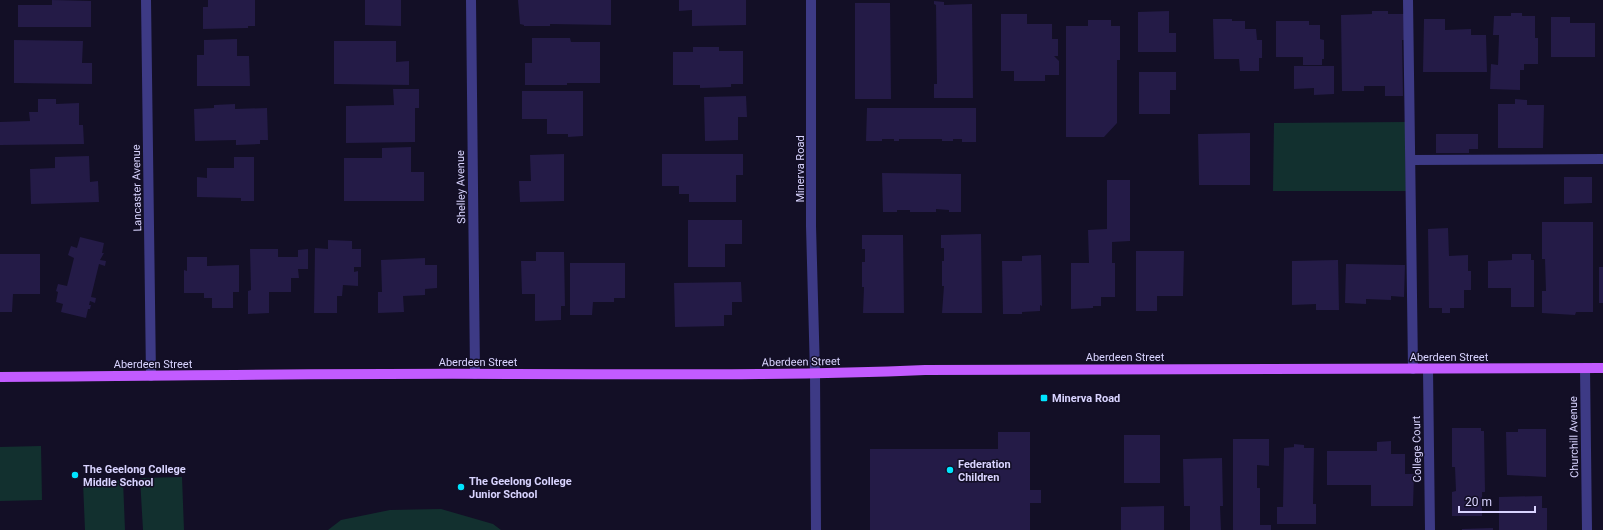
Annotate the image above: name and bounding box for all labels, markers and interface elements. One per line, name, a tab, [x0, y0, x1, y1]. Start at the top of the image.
street label: Minerva Road	[794, 135, 807, 203]
street label: Lancaster Avenue	[130, 144, 144, 232]
street label: Shelley Avenue	[454, 150, 468, 224]
street label: Aberdeen Street	[1086, 351, 1165, 364]
street label: Aberdeen Street	[1410, 351, 1489, 364]
street label: Aberdeen Street	[762, 355, 841, 369]
street label: Aberdeen Street	[439, 356, 518, 369]
street label: Aberdeen Street	[114, 358, 193, 371]
place label: Minerva Road	[1052, 392, 1120, 405]
marker: Minerva Road	[1039, 393, 1049, 403]
street label: Churchill Avenue	[1567, 396, 1581, 478]
street label: College Court	[1410, 415, 1424, 482]
place label: Federation Children	[958, 458, 1011, 484]
place label: The Geelong College Middle School	[83, 463, 186, 489]
marker: Federation Children	[945, 465, 955, 475]
marker: The Geelong College Middle School	[70, 470, 80, 480]
place label: The Geelong College Junior School	[469, 475, 572, 501]
marker: The Geelong College Junior School	[456, 482, 466, 492]
scale bar	[1459, 488, 1535, 514]
text: 20 m	[1465, 495, 1492, 509]

